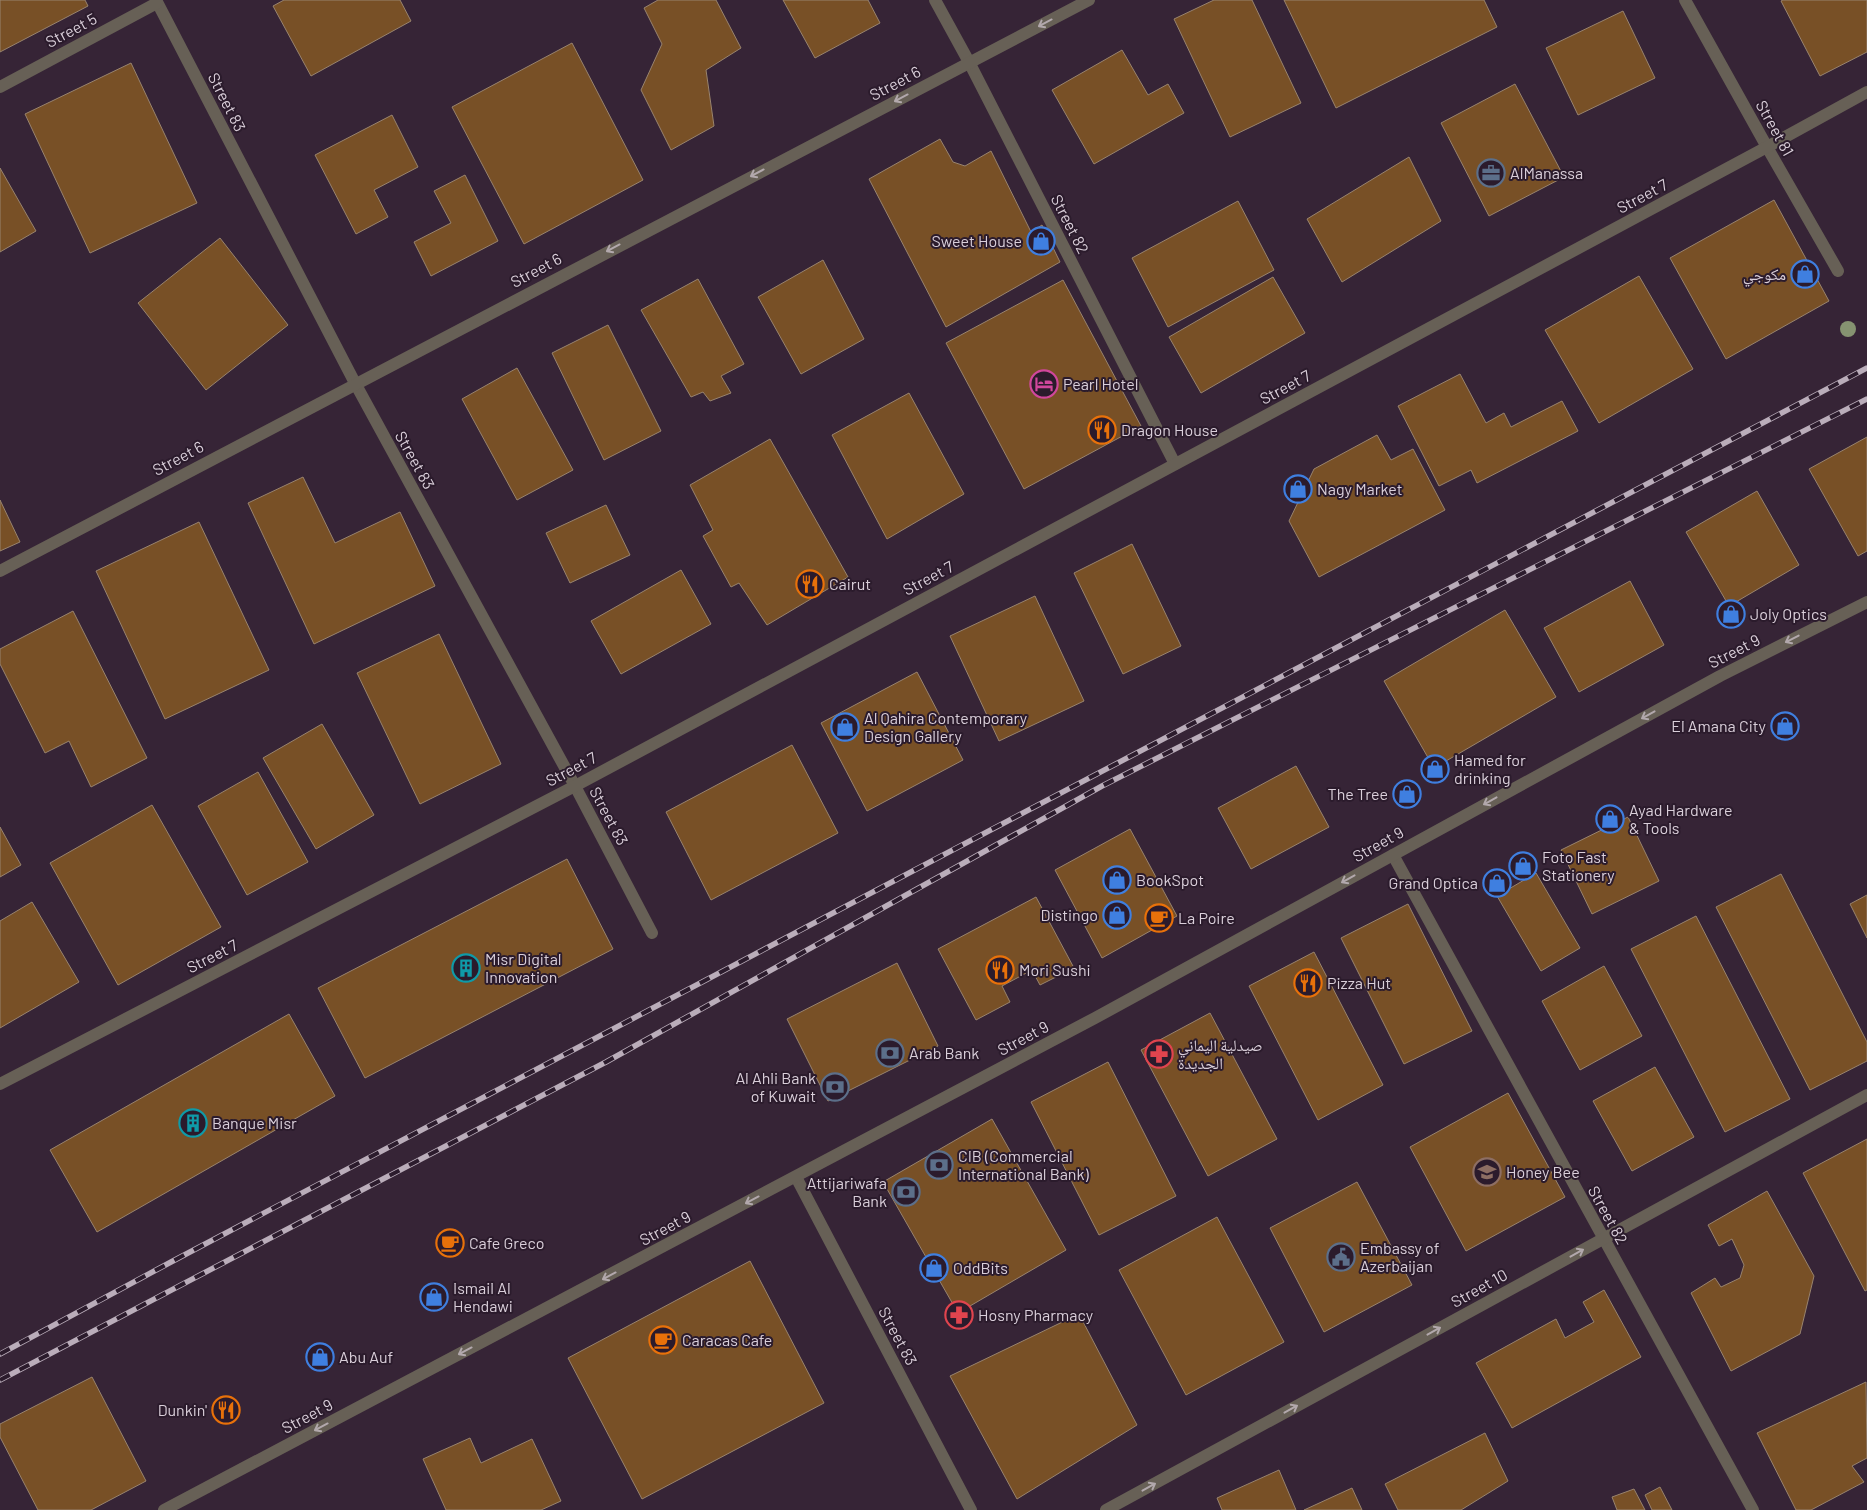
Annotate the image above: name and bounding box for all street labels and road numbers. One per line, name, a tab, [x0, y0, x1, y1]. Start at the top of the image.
street label: Street 5	[42, 8, 100, 51]
street label: Street 6	[866, 61, 924, 104]
street label: Street 83	[205, 69, 250, 134]
street label: Street 81	[1752, 97, 1798, 159]
street label: Street 7	[1613, 174, 1671, 217]
street label: Street 82	[1047, 191, 1093, 257]
street label: Street 6	[507, 248, 565, 291]
street label: Street 7	[1256, 365, 1314, 408]
street label: Street 83	[392, 427, 439, 492]
street label: Street 6	[149, 436, 207, 479]
street label: Street 7	[899, 556, 957, 599]
street label: Street 9	[1705, 630, 1763, 672]
street label: Street 7	[542, 747, 600, 790]
street label: Street 83	[586, 783, 633, 848]
street label: Street 9	[1349, 822, 1407, 865]
street label: Street 7	[183, 935, 241, 976]
street label: Street 9	[994, 1016, 1052, 1059]
street label: Street 82	[1585, 1182, 1632, 1247]
street label: Street 9	[636, 1206, 694, 1249]
street label: Street 10	[1447, 1264, 1510, 1311]
street label: Street 83	[875, 1303, 922, 1368]
street label: Street 9	[278, 1394, 336, 1437]

